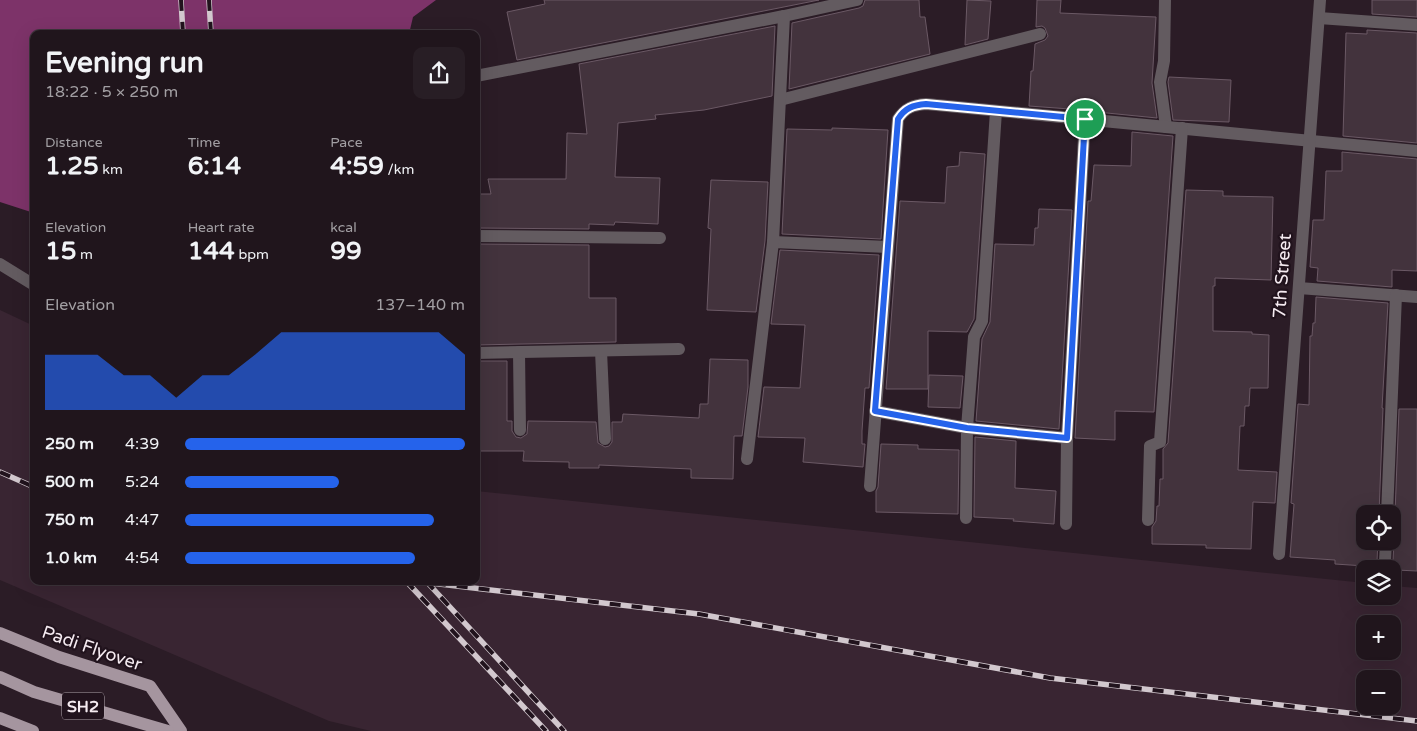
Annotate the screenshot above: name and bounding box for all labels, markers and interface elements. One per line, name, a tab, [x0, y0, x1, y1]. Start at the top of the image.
text: Evening run	[45, 46, 204, 80]
button: share	[413, 47, 465, 99]
text: 18:22 · 5 × 250 m	[45, 82, 178, 102]
pin	[1064, 98, 1106, 140]
icon: arrive	[1071, 105, 1099, 133]
text: Distance	[45, 134, 103, 151]
text: Time	[188, 134, 220, 151]
text: Pace	[330, 134, 363, 151]
text: 1.25	[45, 151, 99, 181]
text: 6:14	[188, 151, 241, 181]
text: 4:59	[330, 151, 384, 181]
text: km	[99, 161, 123, 178]
text: /km	[384, 161, 414, 178]
text: Elevation	[45, 219, 106, 236]
text: Heart rate	[188, 219, 254, 236]
text: kcal	[330, 219, 357, 236]
street label: 7th Street	[1268, 233, 1296, 319]
text: 15	[45, 236, 76, 266]
text: 144	[188, 236, 235, 266]
text: 99	[330, 236, 362, 266]
text: m	[76, 246, 93, 263]
text: bpm	[235, 246, 269, 263]
text: Elevation	[45, 295, 115, 315]
text: 137–140 m	[375, 295, 465, 315]
text: 250 m	[45, 434, 94, 454]
text: 4:39	[125, 434, 159, 454]
text: 500 m	[45, 472, 94, 492]
text: 5:24	[125, 472, 159, 492]
map controls	[1356, 505, 1401, 715]
button: locate	[1356, 505, 1401, 550]
text: 750 m	[45, 510, 94, 530]
text: 4:47	[125, 510, 159, 530]
text: 1.0 km	[45, 548, 97, 568]
text: 4:54	[125, 548, 159, 568]
button: layers	[1356, 560, 1401, 605]
button: +	[1356, 615, 1401, 660]
street label: Padi Flyover	[39, 621, 145, 675]
button: −	[1356, 670, 1401, 715]
road number: SH2	[62, 692, 104, 719]

